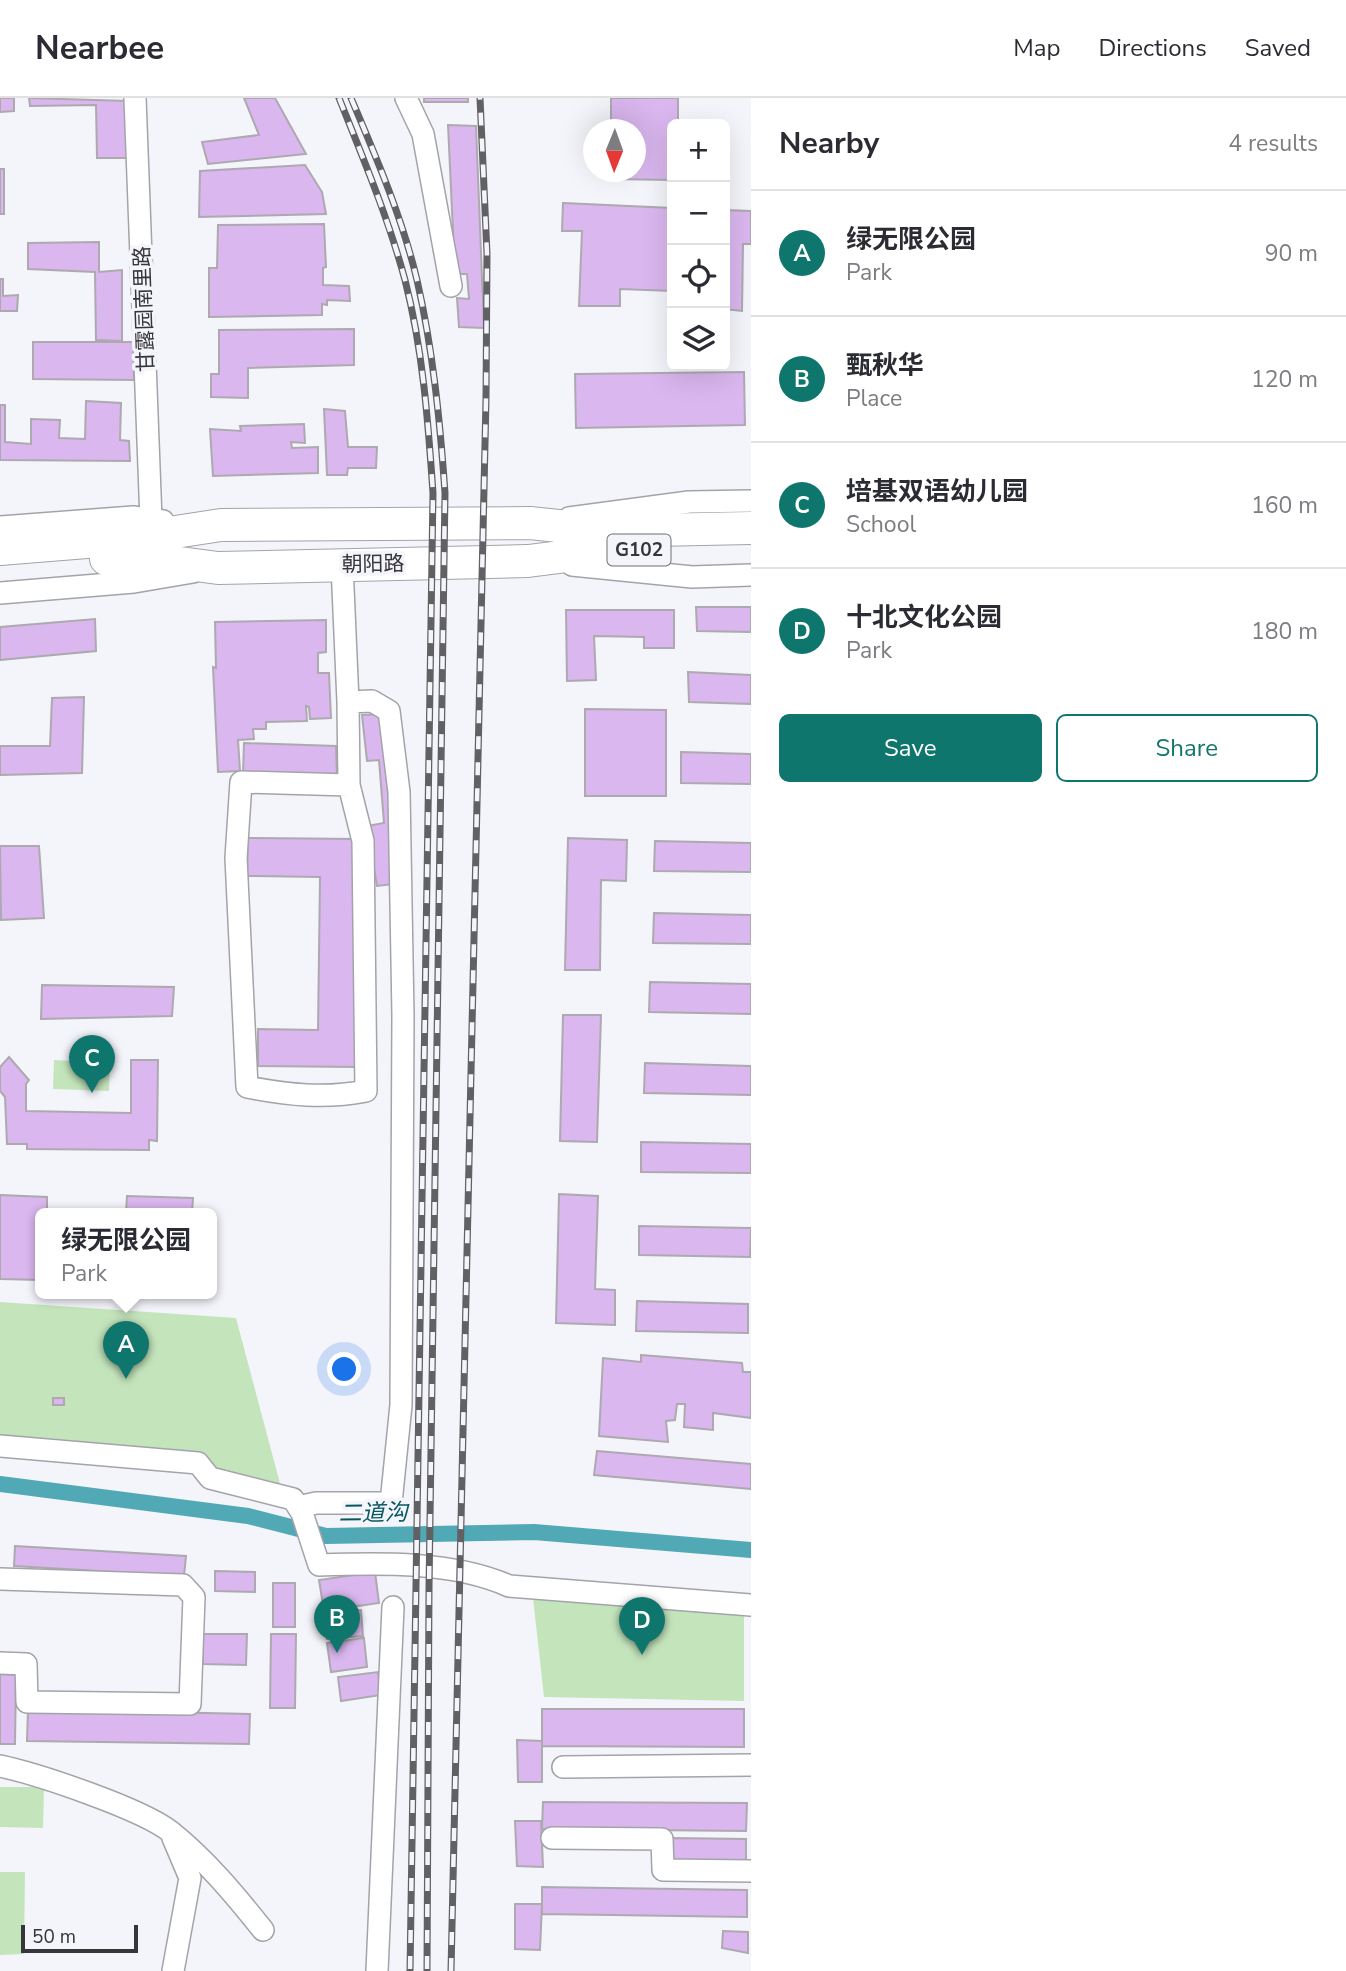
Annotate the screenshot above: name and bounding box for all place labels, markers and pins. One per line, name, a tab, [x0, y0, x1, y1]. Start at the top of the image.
pin: C	[69, 1035, 115, 1093]
pin: A	[103, 1321, 149, 1379]
pin: B	[314, 1595, 360, 1653]
pin: D	[619, 1597, 665, 1655]

